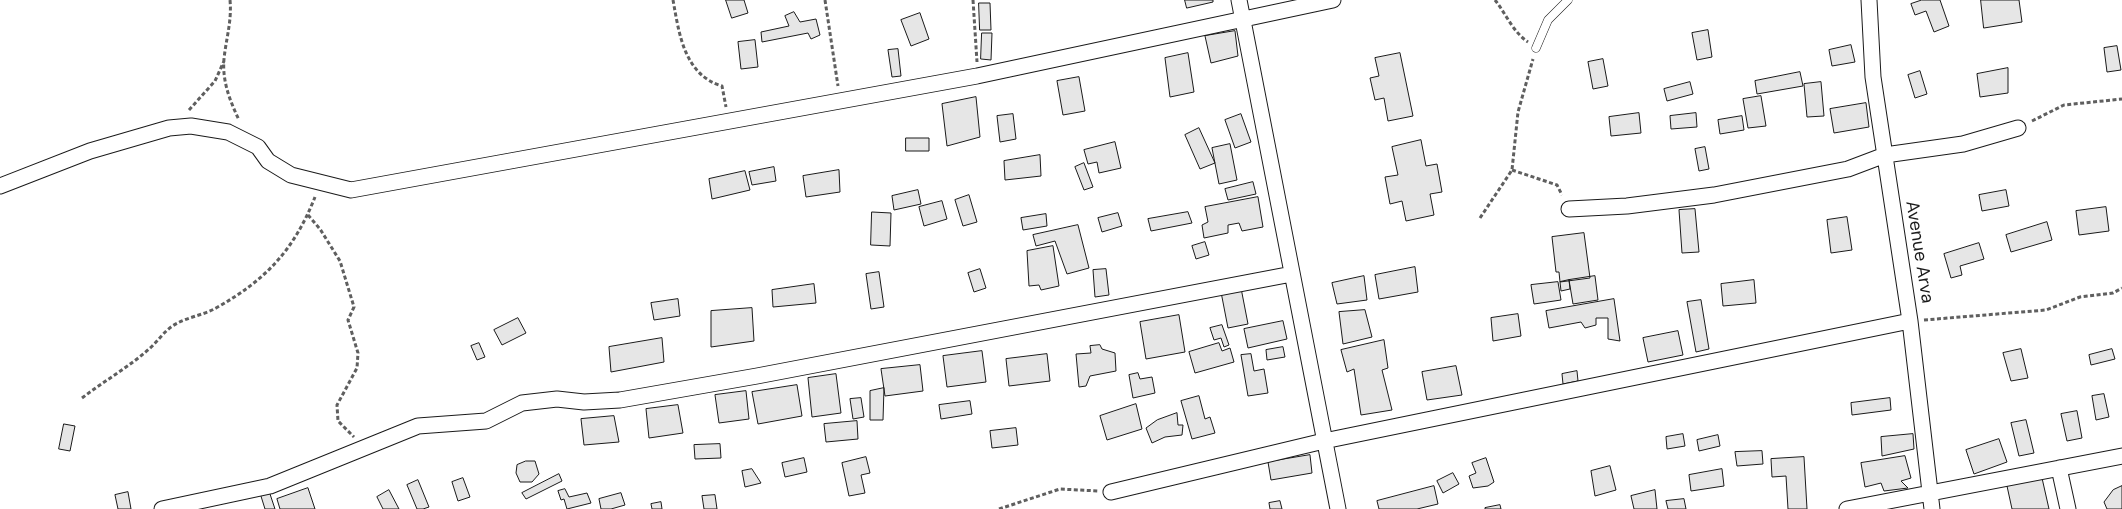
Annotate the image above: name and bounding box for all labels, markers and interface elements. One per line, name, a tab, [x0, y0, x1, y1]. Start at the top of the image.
street label: Avenue Arva	[1900, 199, 1938, 305]

